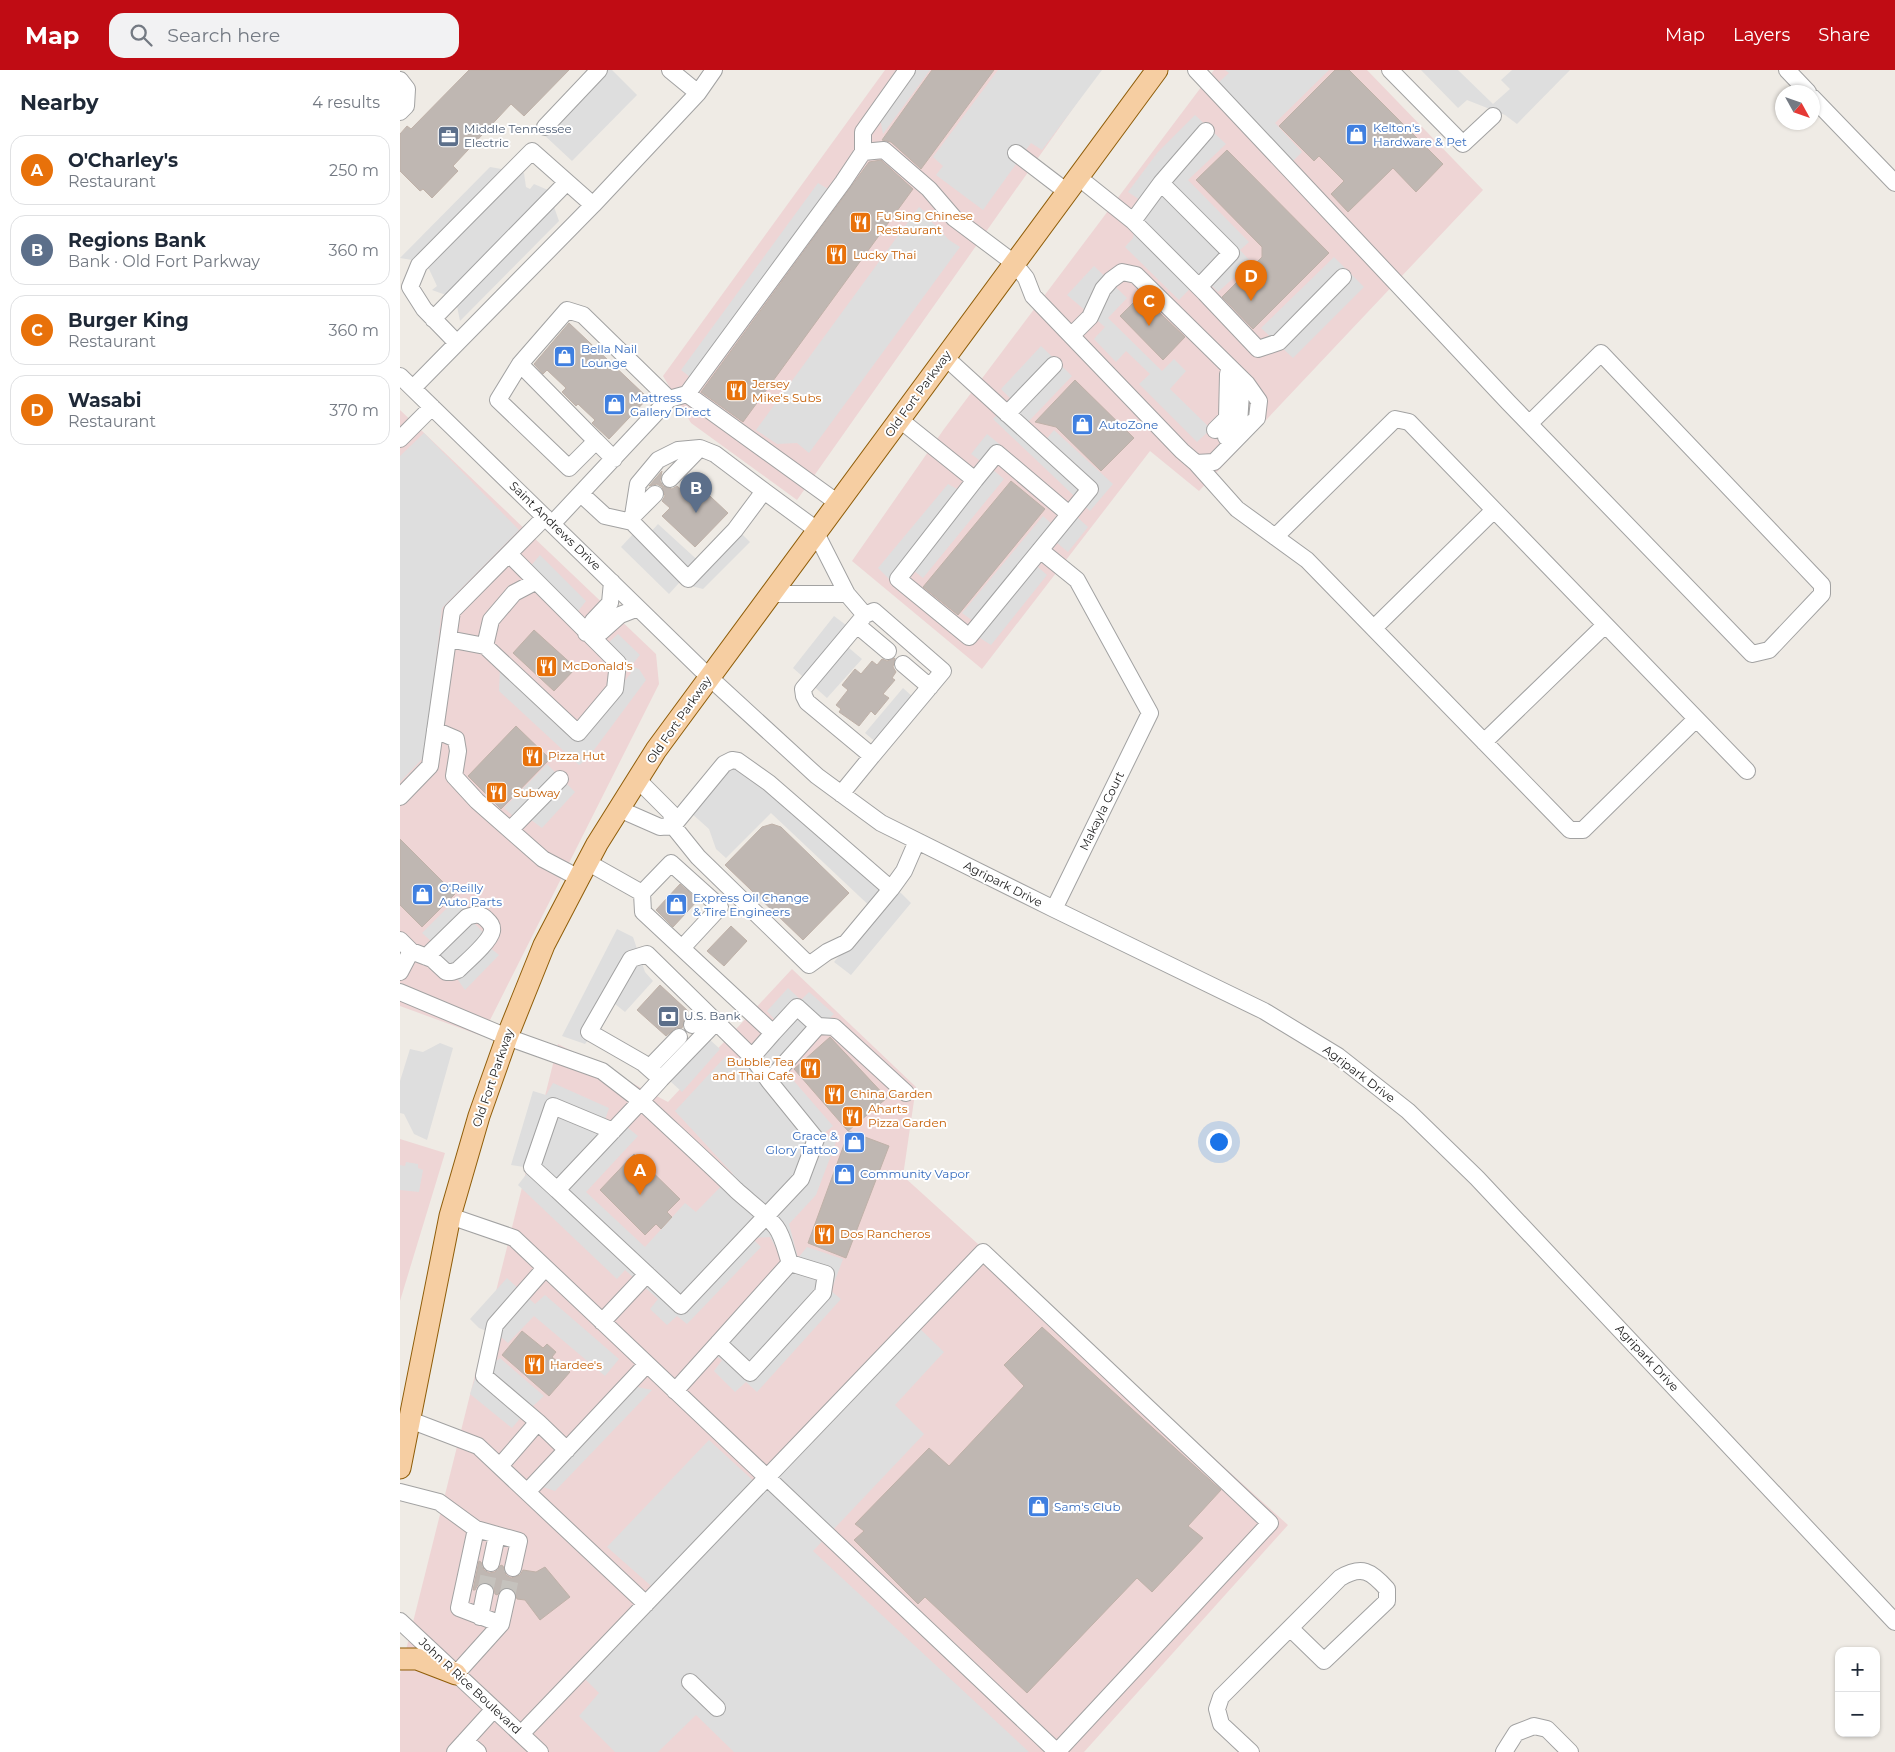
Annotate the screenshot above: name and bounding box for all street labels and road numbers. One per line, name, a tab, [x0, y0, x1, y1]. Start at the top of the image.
street label: Old Fort Parkway	[881, 347, 954, 440]
street label: Saint Andrews Drive	[506, 478, 604, 573]
street label: Old Fort Parkway	[643, 673, 715, 766]
street label: Makayla Court	[1076, 769, 1127, 853]
street label: Agripark Drive	[961, 857, 1045, 910]
street label: Old Fort Parkway	[469, 1026, 517, 1129]
street label: Agripark Drive	[1320, 1042, 1398, 1106]
street label: Agripark Drive	[1612, 1321, 1682, 1394]
street label: John R Rice Boulevard	[415, 1633, 525, 1737]

